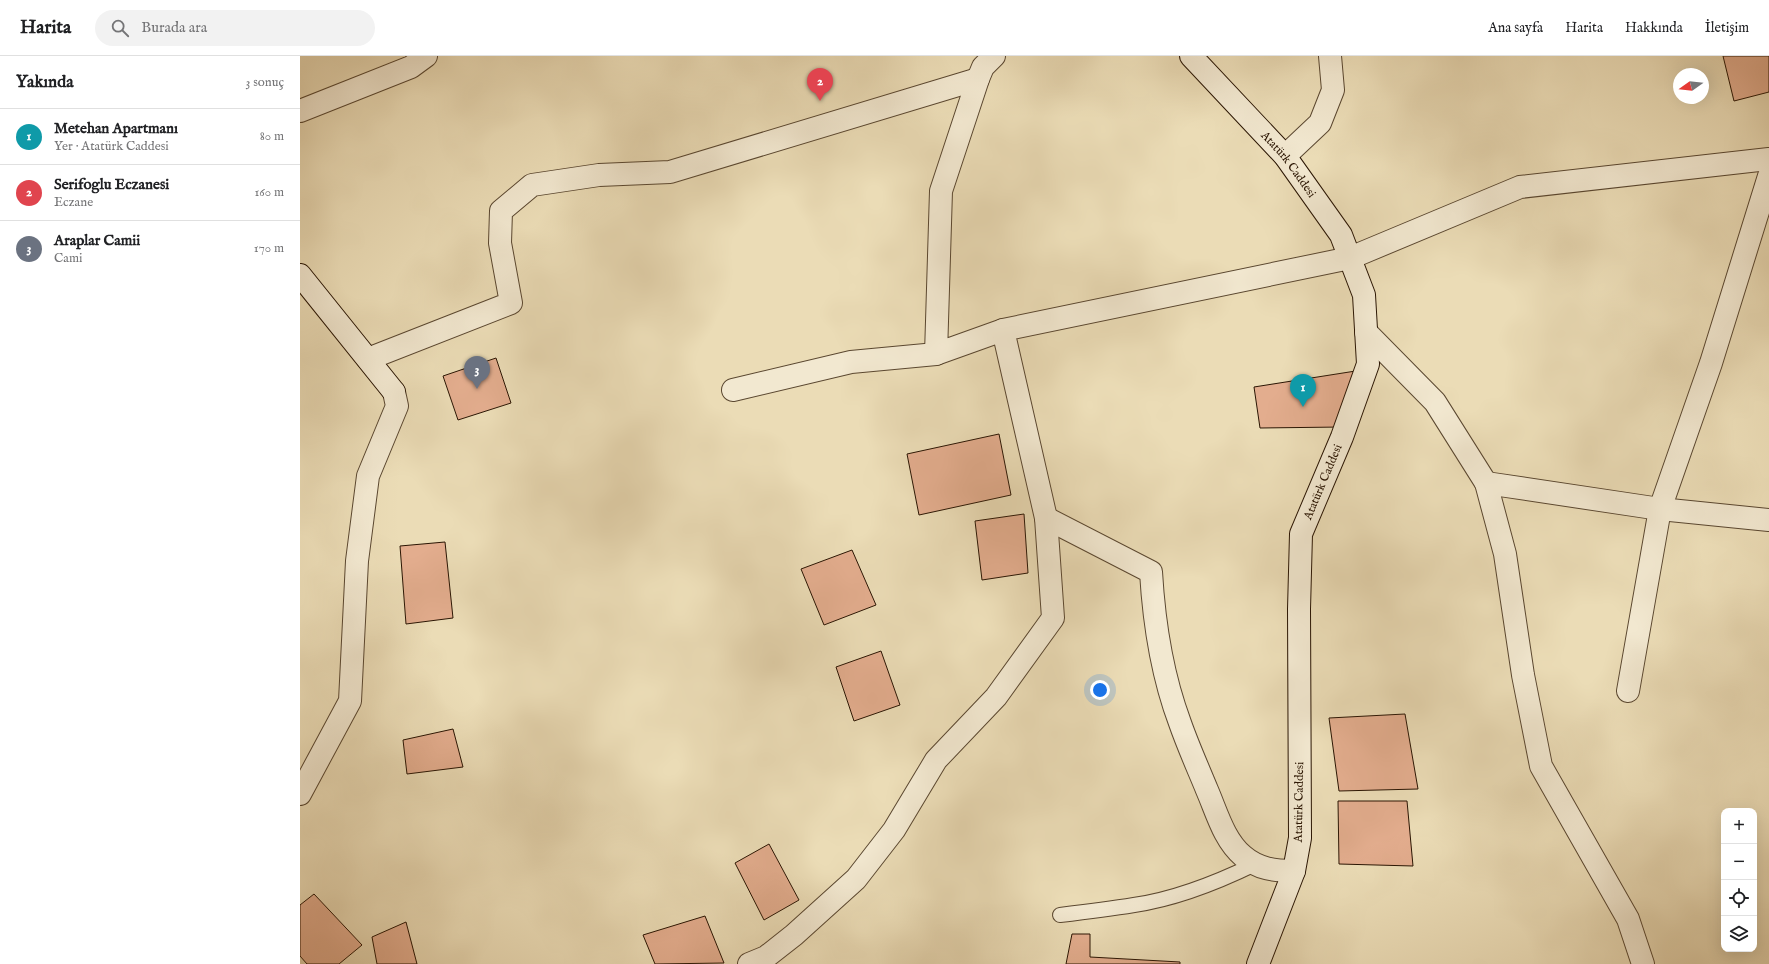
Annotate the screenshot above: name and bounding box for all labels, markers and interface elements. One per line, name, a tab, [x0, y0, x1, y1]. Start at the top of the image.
search box	[95, 10, 375, 46]
text: Harita	[20, 16, 71, 40]
icon: search	[109, 17, 131, 39]
text: Burada ara	[141, 18, 207, 37]
text: Ana sayfa	[1488, 19, 1543, 37]
text: Harita	[1565, 19, 1603, 37]
text: Hakkında	[1625, 19, 1683, 37]
text: İletişim	[1705, 19, 1749, 37]
pin: 2	[807, 68, 833, 101]
north arrow	[1673, 68, 1709, 104]
text: Yakında	[16, 72, 74, 93]
text: 3 sonuç	[246, 74, 284, 91]
text: Metehan Apartmanı	[54, 119, 178, 138]
street label: Atatürk Caddesi	[1257, 127, 1320, 200]
text: 1	[27, 128, 31, 145]
text: 80 m	[260, 128, 284, 145]
text: Yer · Atatürk Caddesi	[54, 138, 169, 155]
text: Serifoglu Eczanesi	[54, 175, 169, 194]
text: 2	[26, 184, 32, 201]
text: 160 m	[254, 184, 284, 201]
text: Eczane	[54, 194, 93, 211]
text: Araplar Camii	[54, 231, 140, 250]
text: 3	[27, 240, 31, 257]
text: 170 m	[254, 240, 284, 257]
text: Cami	[54, 250, 82, 267]
pin: 3	[464, 356, 490, 389]
pin: 1	[1290, 374, 1316, 407]
street label: Atatürk Caddesi	[1300, 442, 1346, 523]
your location	[1090, 680, 1110, 700]
street label: Atatürk Caddesi	[1291, 762, 1307, 843]
map controls	[1721, 808, 1757, 952]
button: +	[1721, 808, 1757, 844]
button: −	[1721, 844, 1757, 880]
button: locate	[1721, 880, 1757, 916]
button: layers	[1721, 916, 1757, 952]

